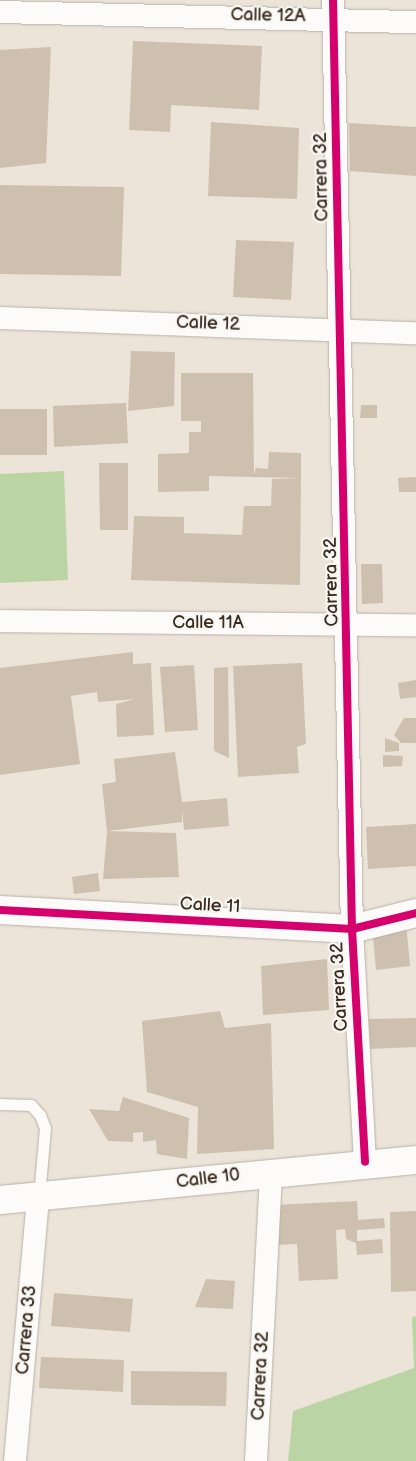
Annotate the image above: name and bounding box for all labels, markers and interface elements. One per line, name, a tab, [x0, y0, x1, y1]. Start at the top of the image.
street label: Calle 12A	[230, 5, 306, 27]
street label: Carrera 32	[310, 132, 334, 222]
street label: Calle 12	[176, 312, 240, 336]
street label: Carrera 32	[320, 537, 344, 627]
street label: Calle 11A	[172, 612, 244, 634]
street label: Calle 11	[179, 894, 241, 918]
street label: Carrera 32	[327, 942, 353, 1032]
street label: Calle 10	[175, 1164, 241, 1194]
street label: Carrera 33	[12, 1284, 42, 1376]
street label: Carrera 32	[248, 1331, 274, 1421]

